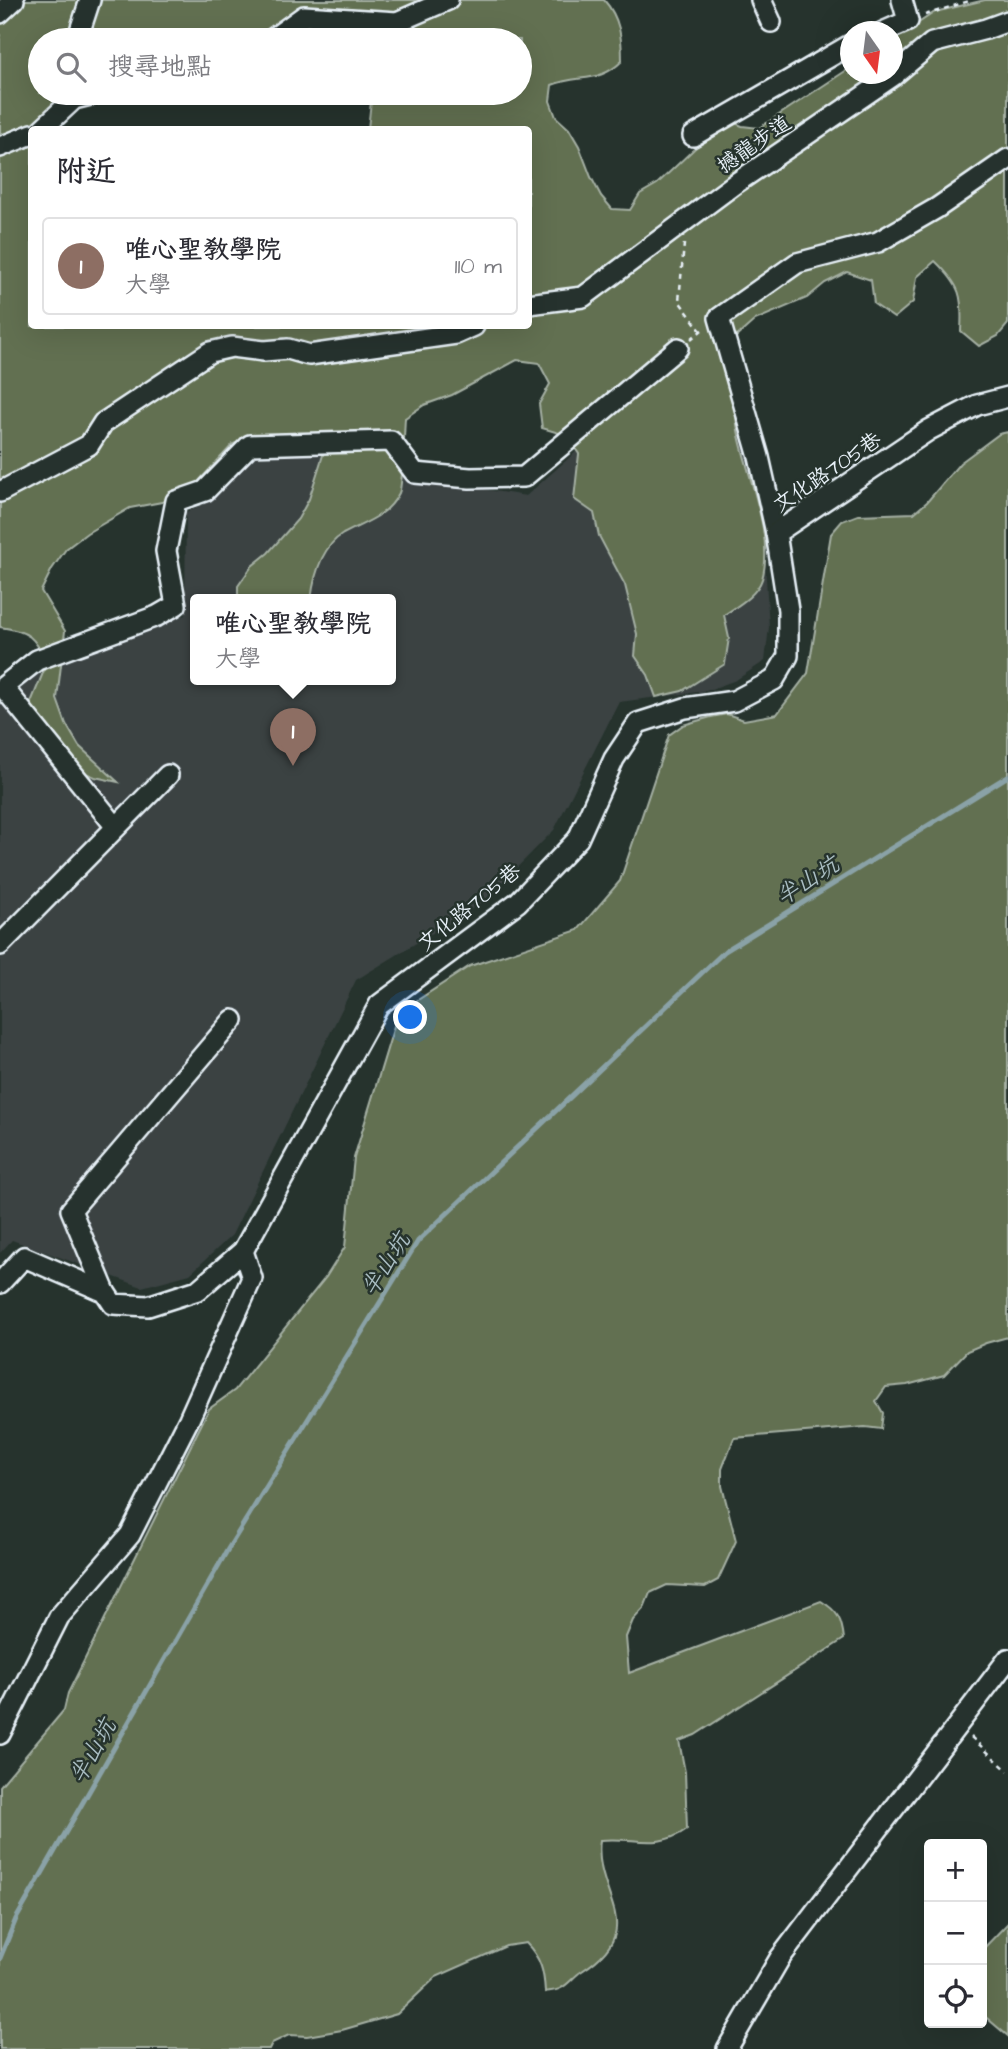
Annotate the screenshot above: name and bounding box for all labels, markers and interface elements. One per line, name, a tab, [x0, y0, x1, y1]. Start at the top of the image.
north arrow	[840, 21, 903, 84]
search box	[28, 28, 532, 105]
icon: search	[52, 48, 90, 86]
text: 搜尋地點	[108, 49, 212, 85]
street label: 撼龍步道	[712, 108, 797, 180]
text: 附近	[56, 151, 116, 193]
text: 唯心聖教學院	[125, 232, 281, 268]
text: 1	[80, 250, 82, 282]
text: 110 m	[454, 250, 502, 282]
text: 大學	[125, 269, 171, 301]
street label: 文化路705巷	[767, 425, 887, 519]
popup	[190, 594, 396, 685]
text: 唯心聖教學院	[215, 606, 371, 642]
text: 大學	[215, 643, 261, 675]
pin: 1	[270, 708, 316, 766]
water label: 半山坑	[770, 847, 848, 913]
street label: 文化路705巷	[412, 857, 527, 958]
your location	[393, 1000, 427, 1034]
water label: 半山坑	[354, 1224, 420, 1302]
water label: 半山坑	[62, 1711, 125, 1789]
map controls	[924, 1839, 987, 2028]
button: +	[924, 1839, 987, 1902]
button: −	[924, 1902, 987, 1965]
button: locate	[924, 1965, 987, 2028]

